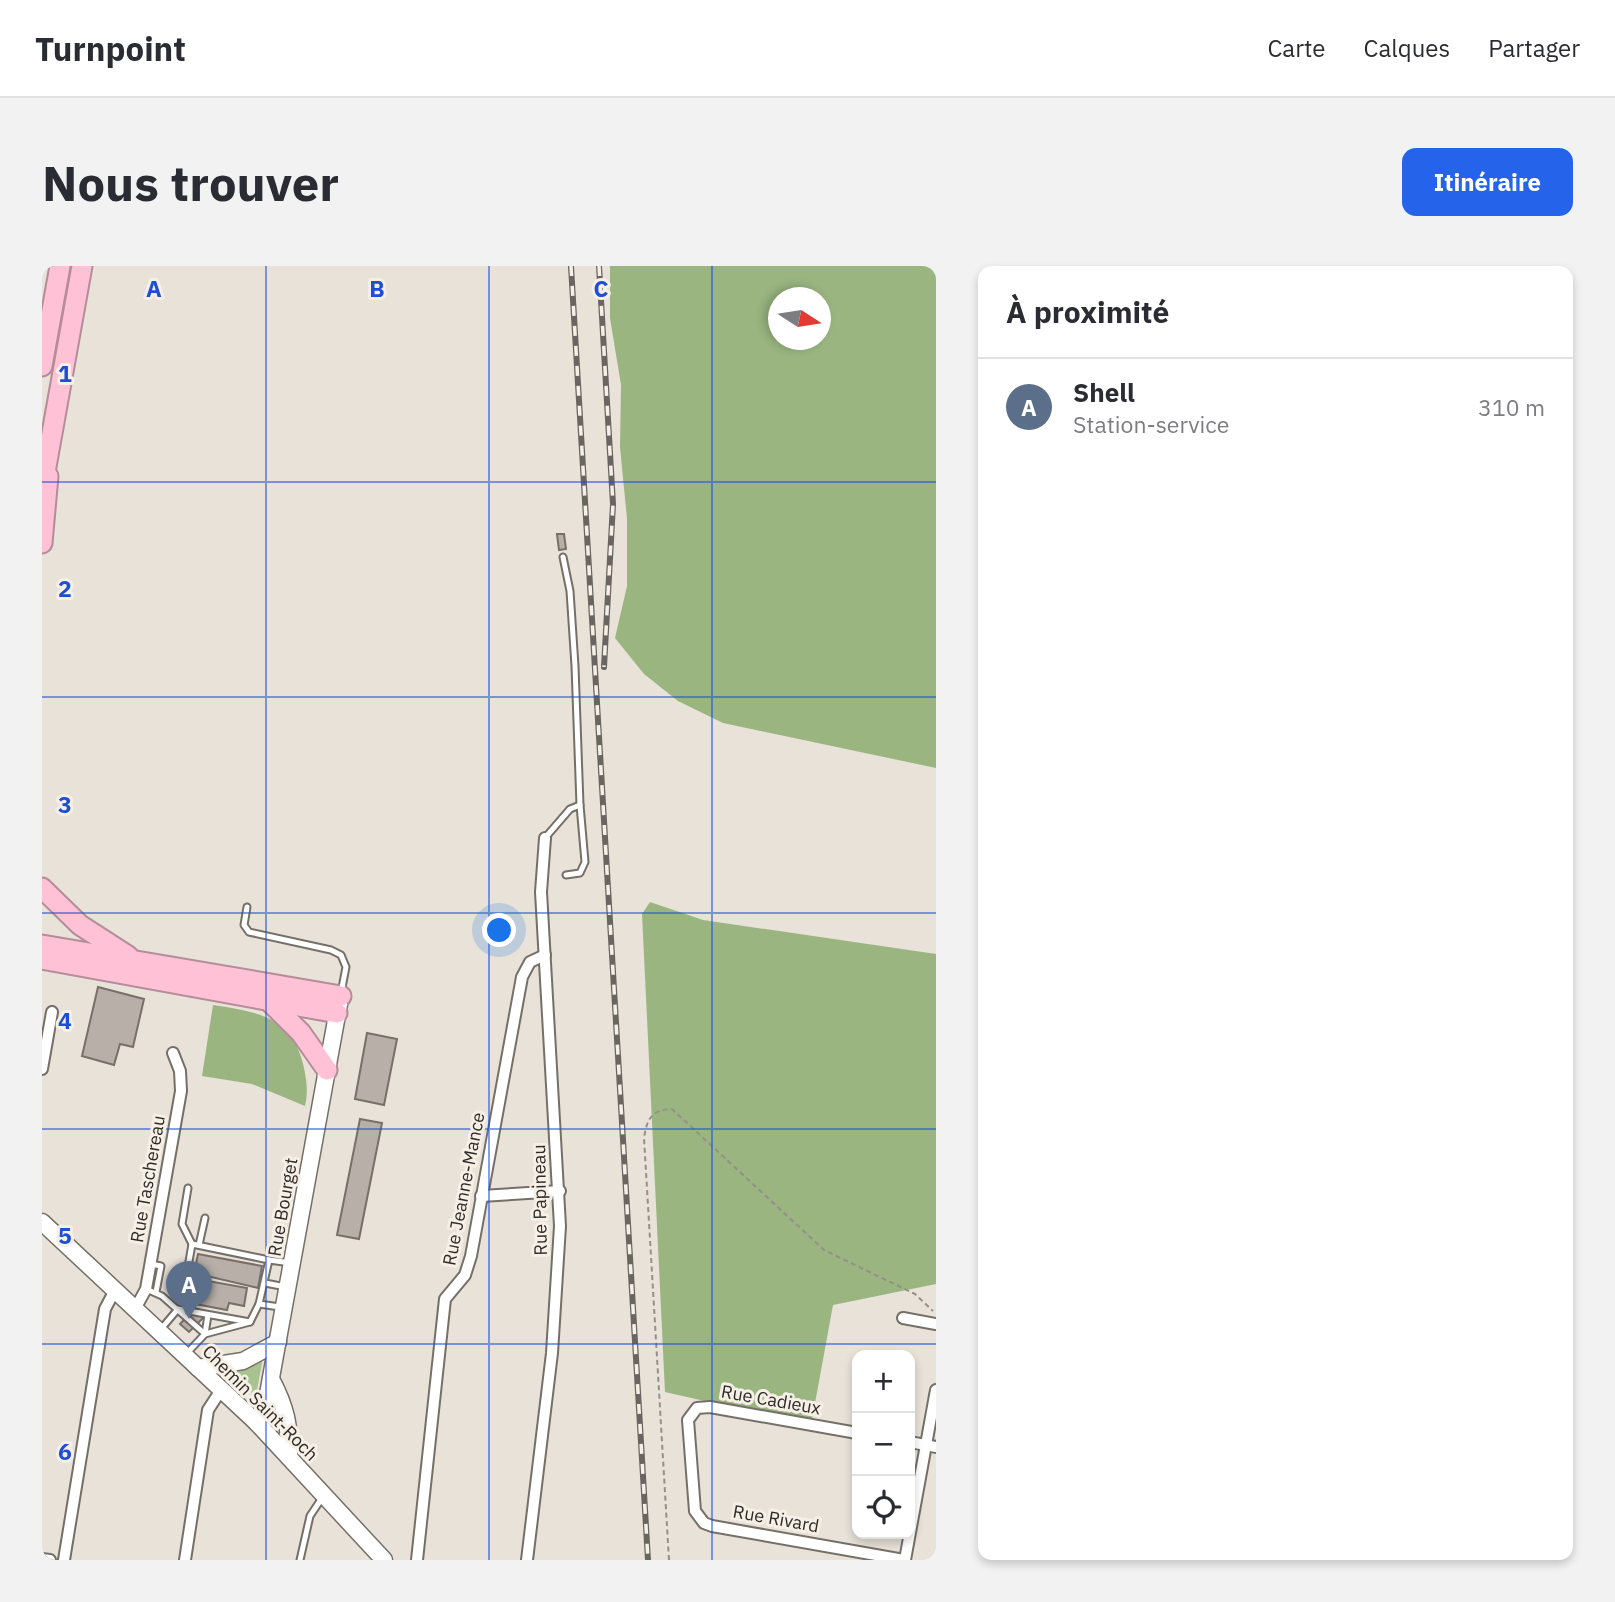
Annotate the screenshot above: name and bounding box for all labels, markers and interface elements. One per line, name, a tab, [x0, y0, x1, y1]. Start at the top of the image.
text: Turnpoint	[35, 27, 186, 70]
text: Carte	[1267, 32, 1326, 64]
text: Calques	[1364, 32, 1450, 64]
text: Partager	[1488, 32, 1580, 64]
button: Itinéraire	[1402, 148, 1573, 216]
text: Nous trouver	[42, 151, 339, 214]
text: A	[146, 273, 162, 303]
text: B	[369, 273, 385, 303]
text: C	[594, 273, 609, 303]
north arrow	[768, 287, 831, 350]
text: À proximité	[1006, 292, 1169, 331]
text: 1	[58, 358, 72, 388]
text: Shell	[1073, 375, 1135, 409]
text: A	[1021, 392, 1037, 422]
text: 310 m	[1478, 392, 1545, 422]
text: Station-service	[1073, 409, 1229, 439]
text: 2	[58, 573, 72, 603]
text: 3	[58, 789, 72, 819]
your location	[482, 913, 516, 947]
text: 4	[58, 1005, 72, 1035]
street label: Rue Jeanne-Mance	[437, 1110, 490, 1267]
street label: Rue Taschereau	[125, 1114, 170, 1244]
street label: Rue Papineau	[527, 1144, 552, 1256]
street label: Rue Bourget	[263, 1156, 302, 1258]
text: 5	[58, 1220, 72, 1250]
pin: A	[166, 1261, 212, 1319]
street label: Chemin Saint-Roch	[198, 1340, 323, 1465]
map controls	[852, 1350, 915, 1539]
button: +	[852, 1350, 915, 1413]
street label: Rue Cadieux	[719, 1379, 823, 1420]
button: −	[852, 1413, 915, 1476]
text: 6	[58, 1436, 72, 1466]
button: locate	[852, 1476, 915, 1539]
street label: Rue Rivard	[731, 1500, 821, 1537]

